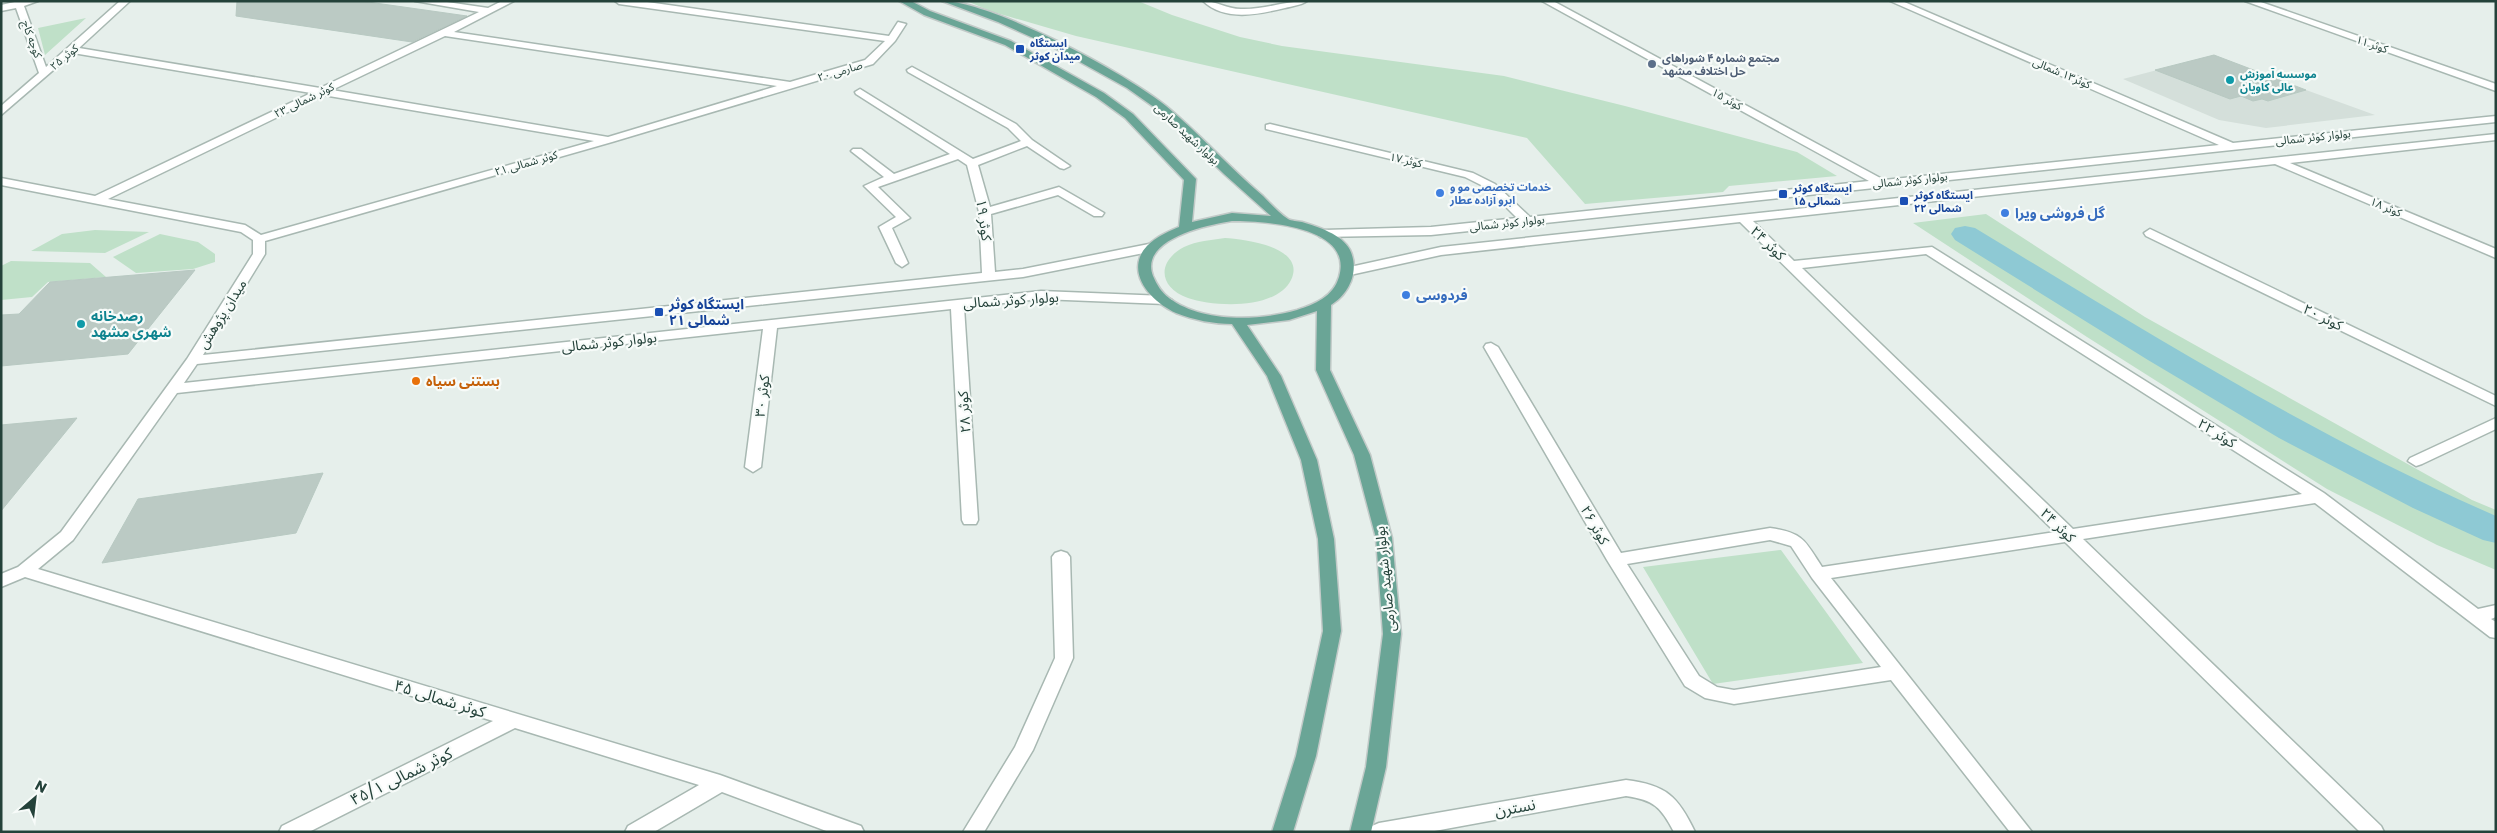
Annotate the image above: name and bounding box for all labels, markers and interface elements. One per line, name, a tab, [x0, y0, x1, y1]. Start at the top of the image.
street label: کوچه کاج	[18, 18, 46, 61]
street label: کوثر ۱۱	[2354, 31, 2391, 57]
place label: ایستگاه میدان کوثر	[1029, 35, 1080, 64]
street label: کوثر ۲۵	[46, 40, 82, 74]
marker: ایستگاه میدان کوثر	[1014, 43, 1026, 55]
place label: مجتمع شماره ۴ شوراهای حل اختلاف مشهد	[1662, 50, 1780, 79]
street label: کوثر۱۳ شمالی	[2030, 54, 2094, 93]
street label: صارمی ۲۰	[816, 57, 864, 85]
marker: مجتمع شماره ۴ شوراهای حل اختلاف مشهد	[1646, 58, 1658, 70]
place label: موسسه آموزش عالی کاویان	[2240, 66, 2317, 95]
marker: موسسه آموزش عالی کاویان	[2224, 74, 2236, 86]
street label: کوثر شمالی ۲۳	[271, 78, 337, 121]
street label: کوثر ۱۵	[1709, 84, 1746, 114]
street label: بولوار شهید صارمی	[1151, 100, 1223, 168]
street label: بولوار کوثر شمالی	[2275, 125, 2351, 149]
street label: کوثر شمالی ۲۱	[493, 146, 560, 180]
street label: کوثر ۱۷	[1388, 149, 1424, 172]
street label: بولوار کوثر شمالی	[1872, 168, 1948, 192]
place label: خدمات تخصصی مو و ابرو آزاده عطار	[1449, 179, 1551, 208]
place label: ایستگاه کوثر شمالی ۱۵	[1792, 180, 1852, 209]
marker: خدمات تخصصی مو و ابرو آزاده عطار	[1434, 187, 1446, 199]
place label: ایستگاه کوثر شمالی ۲۲	[1913, 187, 1973, 216]
marker: ایستگاه کوثر شمالی ۱۵	[1777, 188, 1789, 200]
street label: کوثر ۱۸	[2368, 193, 2405, 221]
marker: ایستگاه کوثر شمالی ۲۲	[1898, 195, 1910, 207]
street label: کوثر ۱۹	[971, 198, 997, 242]
place label: گل فروشی ویرا	[2015, 203, 2106, 223]
marker: گل فروشی ویرا	[1999, 207, 2011, 219]
street label: بولوار کوثر شمالی	[1469, 211, 1545, 235]
street label: کوثر ۲۴	[1746, 221, 1790, 265]
street label: میدان پژوهش	[193, 275, 251, 353]
place label: فردوسی	[1416, 285, 1468, 305]
street label: بولوار کوثر شمالی	[963, 287, 1060, 313]
marker: فردوسی	[1400, 289, 1412, 301]
place label: ایستگاه کوثر شمالی ۲۱	[668, 294, 744, 330]
street label: کوثر ۲۰	[2300, 299, 2346, 335]
place label: رصدخانه شهری مشهد	[91, 306, 171, 342]
marker: ایستگاه کوثر شمالی ۲۱	[653, 306, 665, 318]
marker: رصدخانه شهری مشهد	[75, 318, 87, 330]
street label: بولوار کوثر شمالی	[560, 327, 658, 357]
place label: بستنی سیاه	[426, 371, 500, 391]
street label: کوثر ۳۰	[750, 374, 775, 418]
marker: بستنی سیاه	[410, 375, 422, 387]
street label: کوثر ۲۸	[953, 390, 975, 434]
street label: کوثر ۲۲	[2194, 413, 2240, 453]
street label: کوثر ۲۶	[1576, 502, 1614, 548]
street label: کوثر ۲۴	[2036, 503, 2080, 547]
street label: بولوار شهید صارمی	[1369, 525, 1400, 633]
street label: کوثر شمالی ۴۵	[391, 674, 489, 723]
street label: کوثر شمالی ۴۵/۱	[346, 742, 457, 811]
north arrow	[10, 773, 60, 823]
text: N	[32, 775, 50, 798]
street label: نسترن	[1493, 793, 1537, 822]

